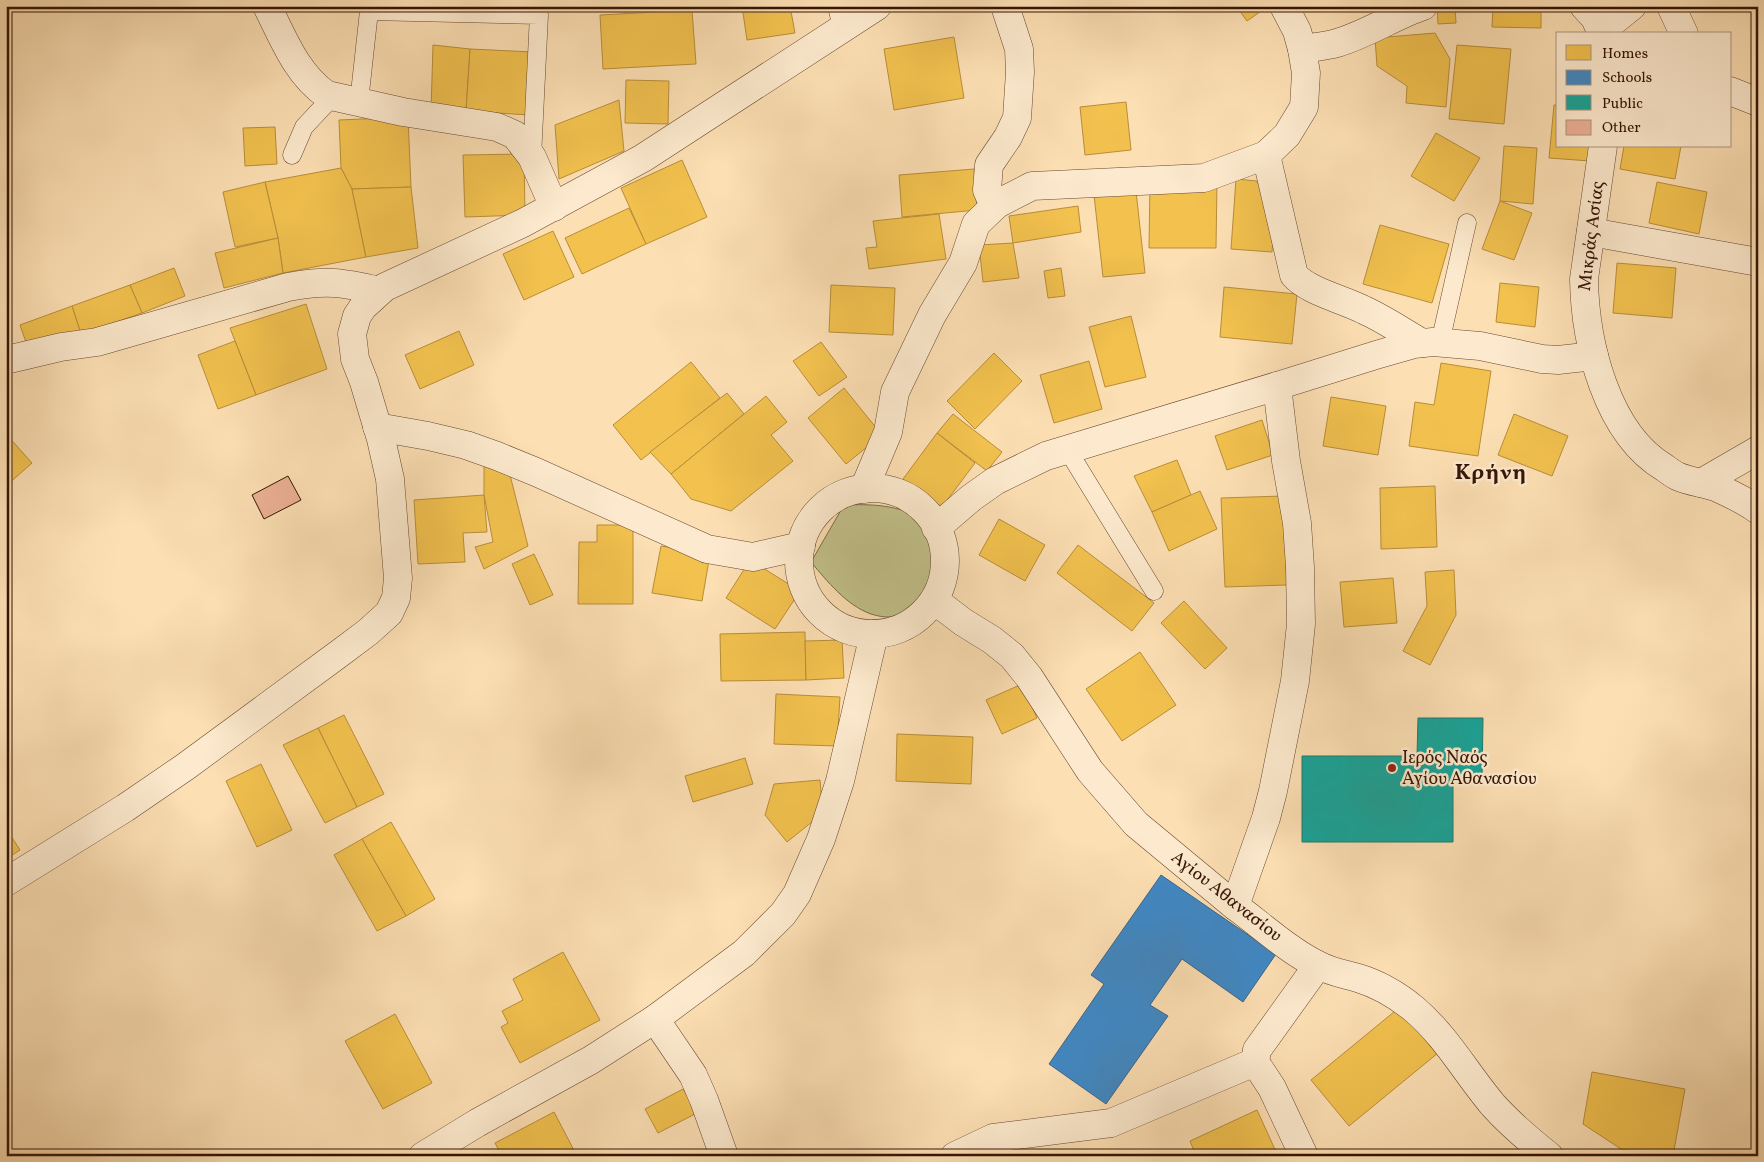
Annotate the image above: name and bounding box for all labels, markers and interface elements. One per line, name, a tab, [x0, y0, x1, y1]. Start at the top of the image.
legend	[1556, 32, 1732, 148]
text: Homes	[1602, 44, 1648, 65]
text: Schools	[1602, 68, 1652, 89]
text: Public	[1602, 94, 1643, 115]
text: Other	[1602, 118, 1641, 139]
street label: Μικράς Ασίας	[1573, 180, 1611, 292]
district label: Κρήνη	[1455, 458, 1527, 489]
place label: Ιερός Ναός Αγίου Αθανασίου	[1402, 746, 1537, 792]
marker: Ιερός Ναός Αγίου Αθανασίου	[1386, 762, 1398, 774]
street label: Αγίου Αθανασίου	[1165, 846, 1287, 948]

